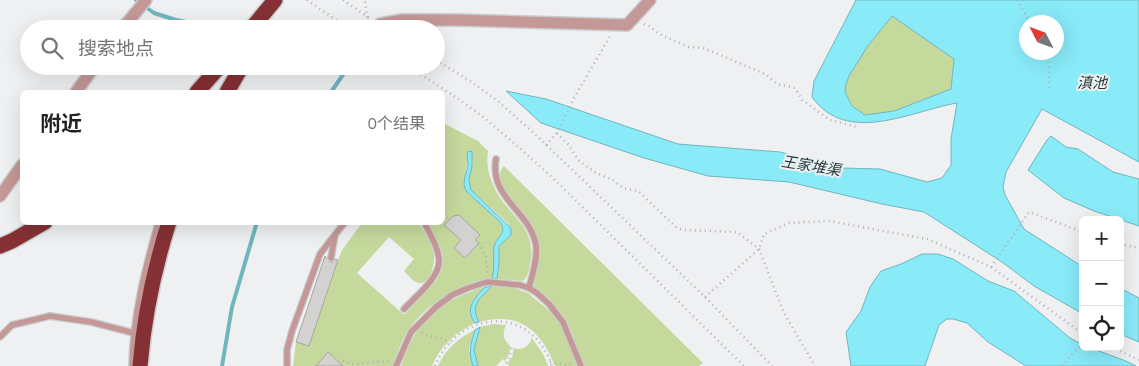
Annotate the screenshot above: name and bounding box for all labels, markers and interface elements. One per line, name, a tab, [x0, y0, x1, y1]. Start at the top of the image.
north arrow	[1019, 15, 1064, 60]
search box	[20, 20, 445, 75]
icon: search	[38, 34, 66, 62]
text: 搜索地点	[78, 36, 154, 62]
water label: 滇池	[1077, 73, 1109, 93]
text: 附近	[40, 110, 82, 138]
text: 0个结果	[367, 113, 425, 135]
water label: 王家堆渠	[780, 151, 844, 181]
map controls	[1079, 216, 1124, 351]
button: +	[1079, 216, 1124, 261]
button: −	[1079, 261, 1124, 306]
button: locate	[1079, 306, 1124, 351]

